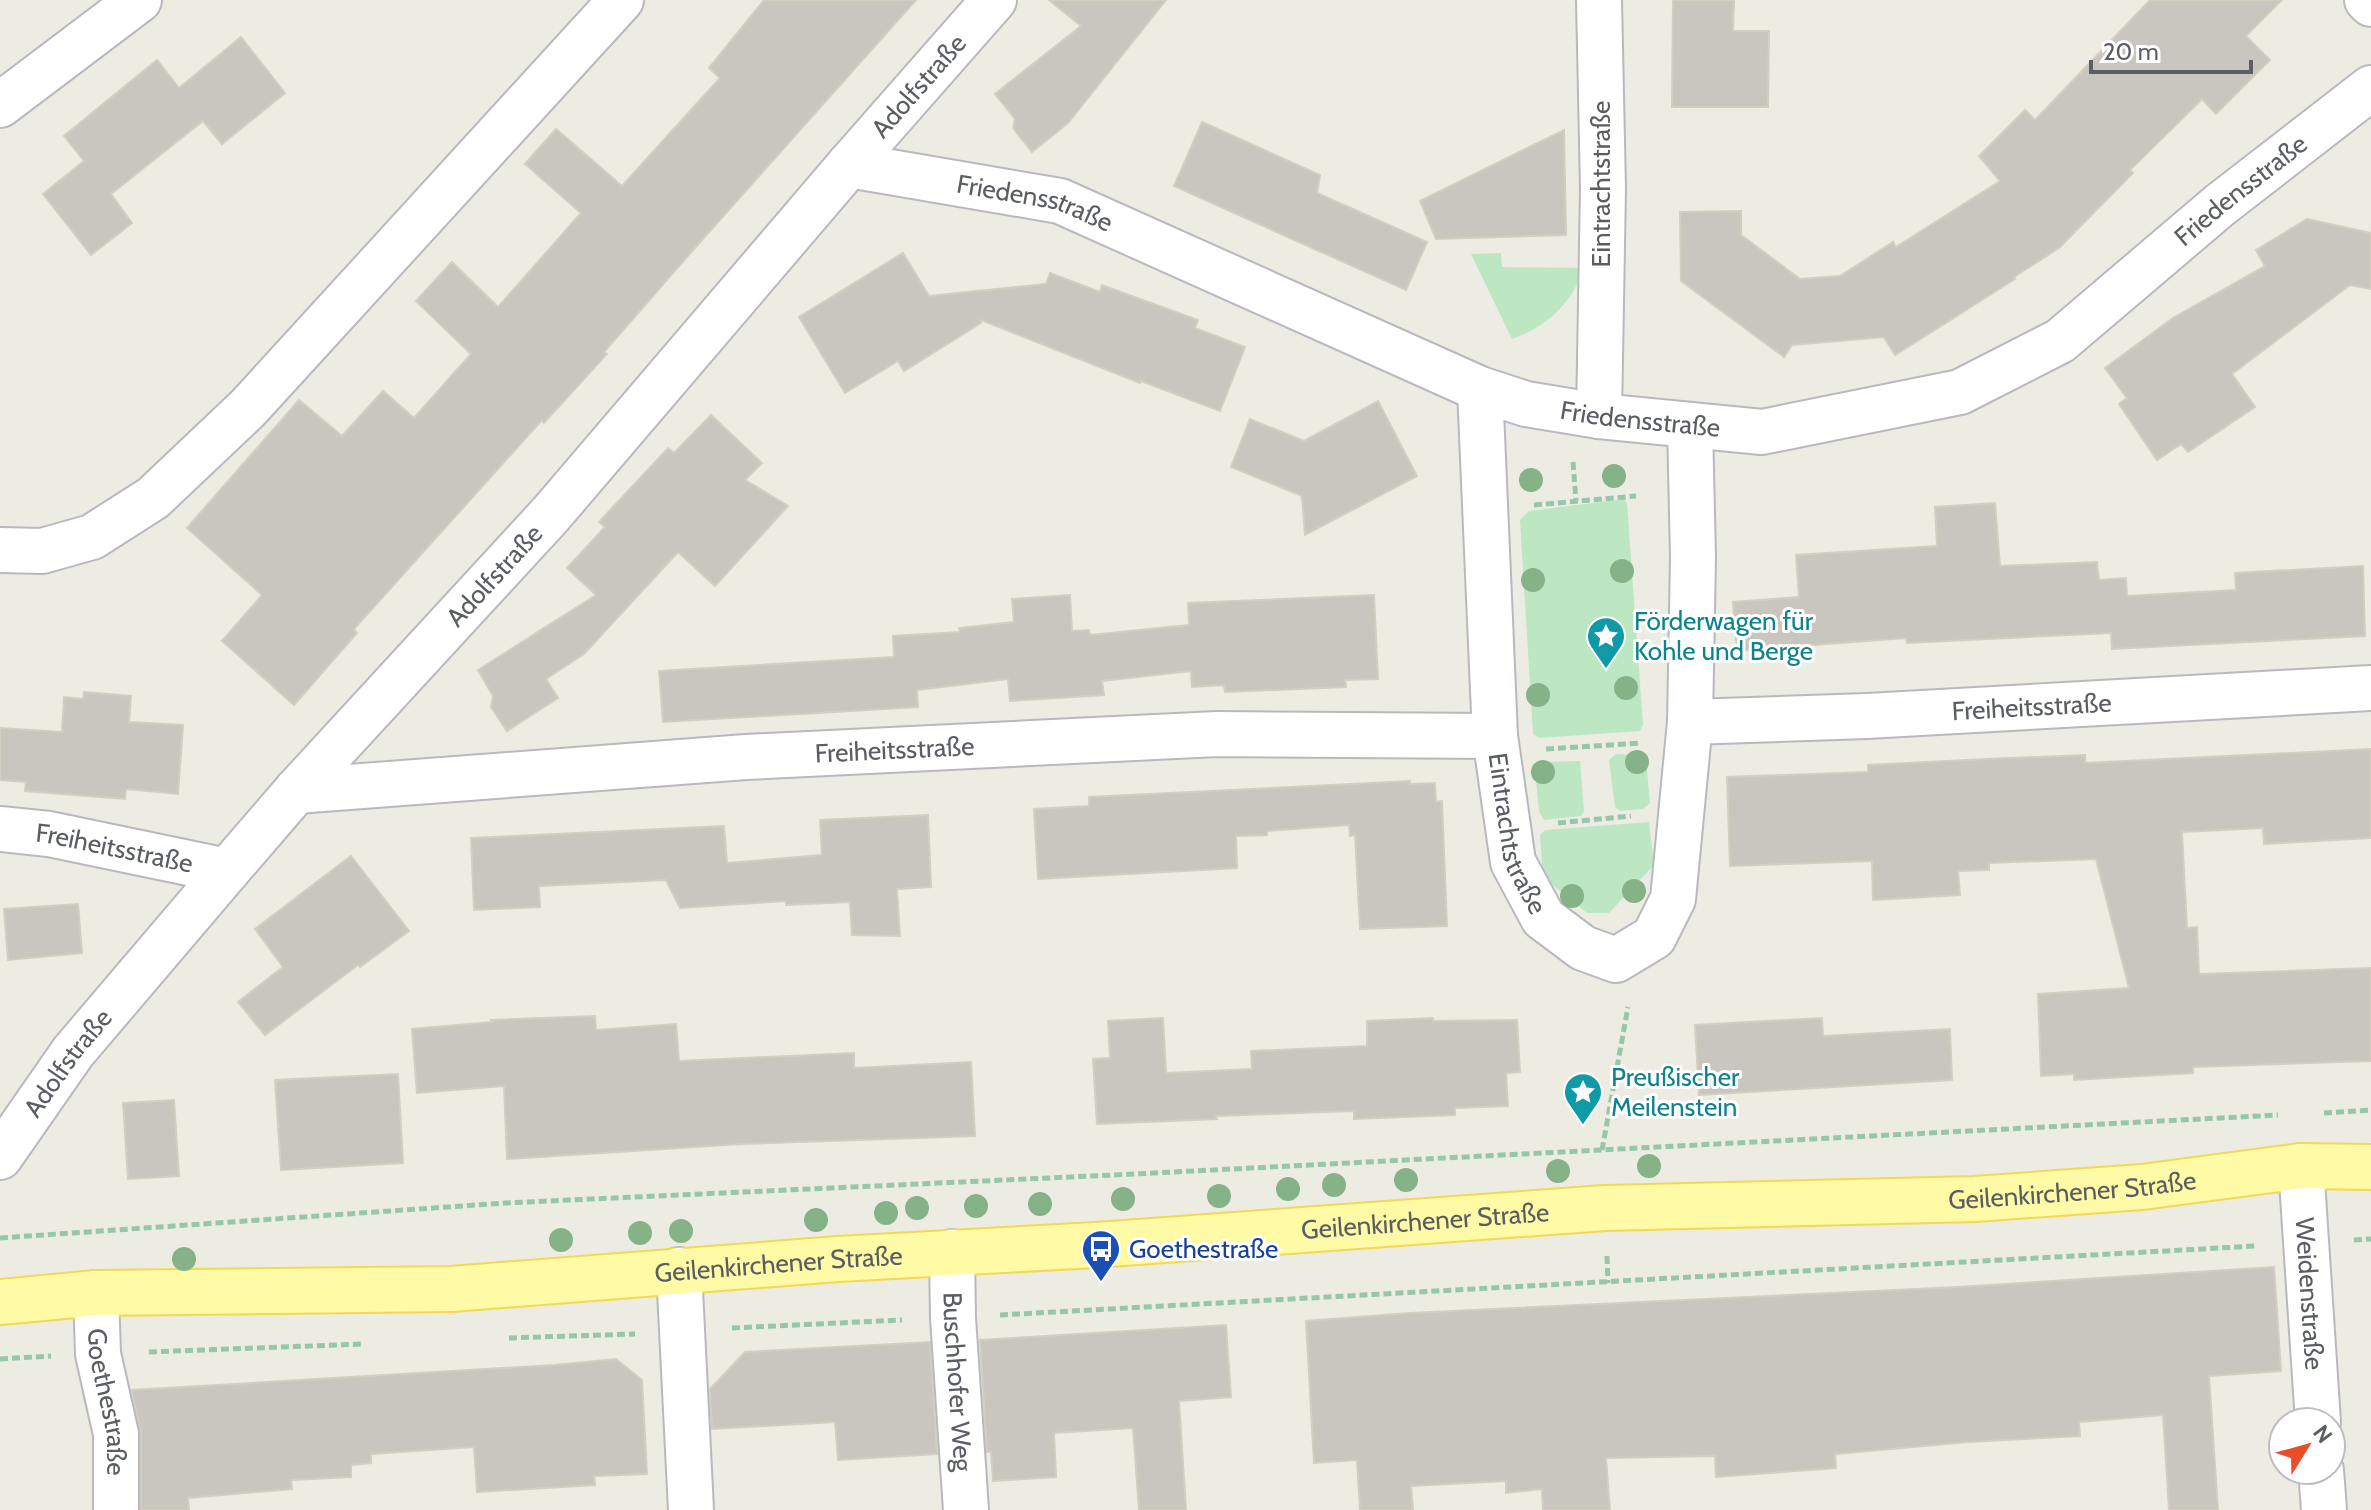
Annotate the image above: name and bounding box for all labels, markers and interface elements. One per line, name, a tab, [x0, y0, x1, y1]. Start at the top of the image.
scale bar	[2091, 24, 2251, 74]
street label: Adolfstraße	[864, 27, 973, 144]
text: 20 m	[2103, 37, 2159, 66]
street label: Eintrachtstraße	[1585, 101, 1617, 267]
street label: Friedensstraße	[2168, 128, 2313, 253]
street label: Friedensstraße	[954, 168, 1118, 239]
street label: Friedensstraße	[1558, 394, 1722, 444]
street label: Adolfstraße	[439, 518, 549, 633]
place label: Förderwagen für Kohle und Berge	[1634, 605, 1814, 667]
place icon: Förderwagen für Kohle und Berge	[1585, 615, 1627, 670]
street label: Freiheitsstraße	[1951, 686, 2112, 727]
street label: Freiheitsstraße	[814, 730, 975, 770]
street label: Eintrachtstraße	[1482, 751, 1554, 920]
street label: Freiheitsstraße	[34, 817, 196, 880]
street label: Adolfstraße	[17, 1002, 119, 1123]
place label: Preußischer Meilenstein	[1611, 1061, 1740, 1123]
place icon: Preußischer Meilenstein	[1562, 1071, 1604, 1126]
street label: Geilenkirchener Straße	[1948, 1164, 2198, 1216]
street label: Geilenkirchener Straße	[1300, 1196, 1550, 1246]
street label: Weidenstraße	[2288, 1216, 2331, 1371]
bus stop icon: Goethestraße	[1080, 1228, 1122, 1283]
place label: Goethestraße	[1129, 1233, 1278, 1265]
street label: Geilenkirchener Straße	[653, 1240, 903, 1289]
street label: Buschhofer Weg	[937, 1292, 979, 1474]
street label: Goethestraße	[81, 1328, 132, 1476]
north arrow	[2267, 1406, 2347, 1486]
text: N	[2307, 1420, 2338, 1449]

